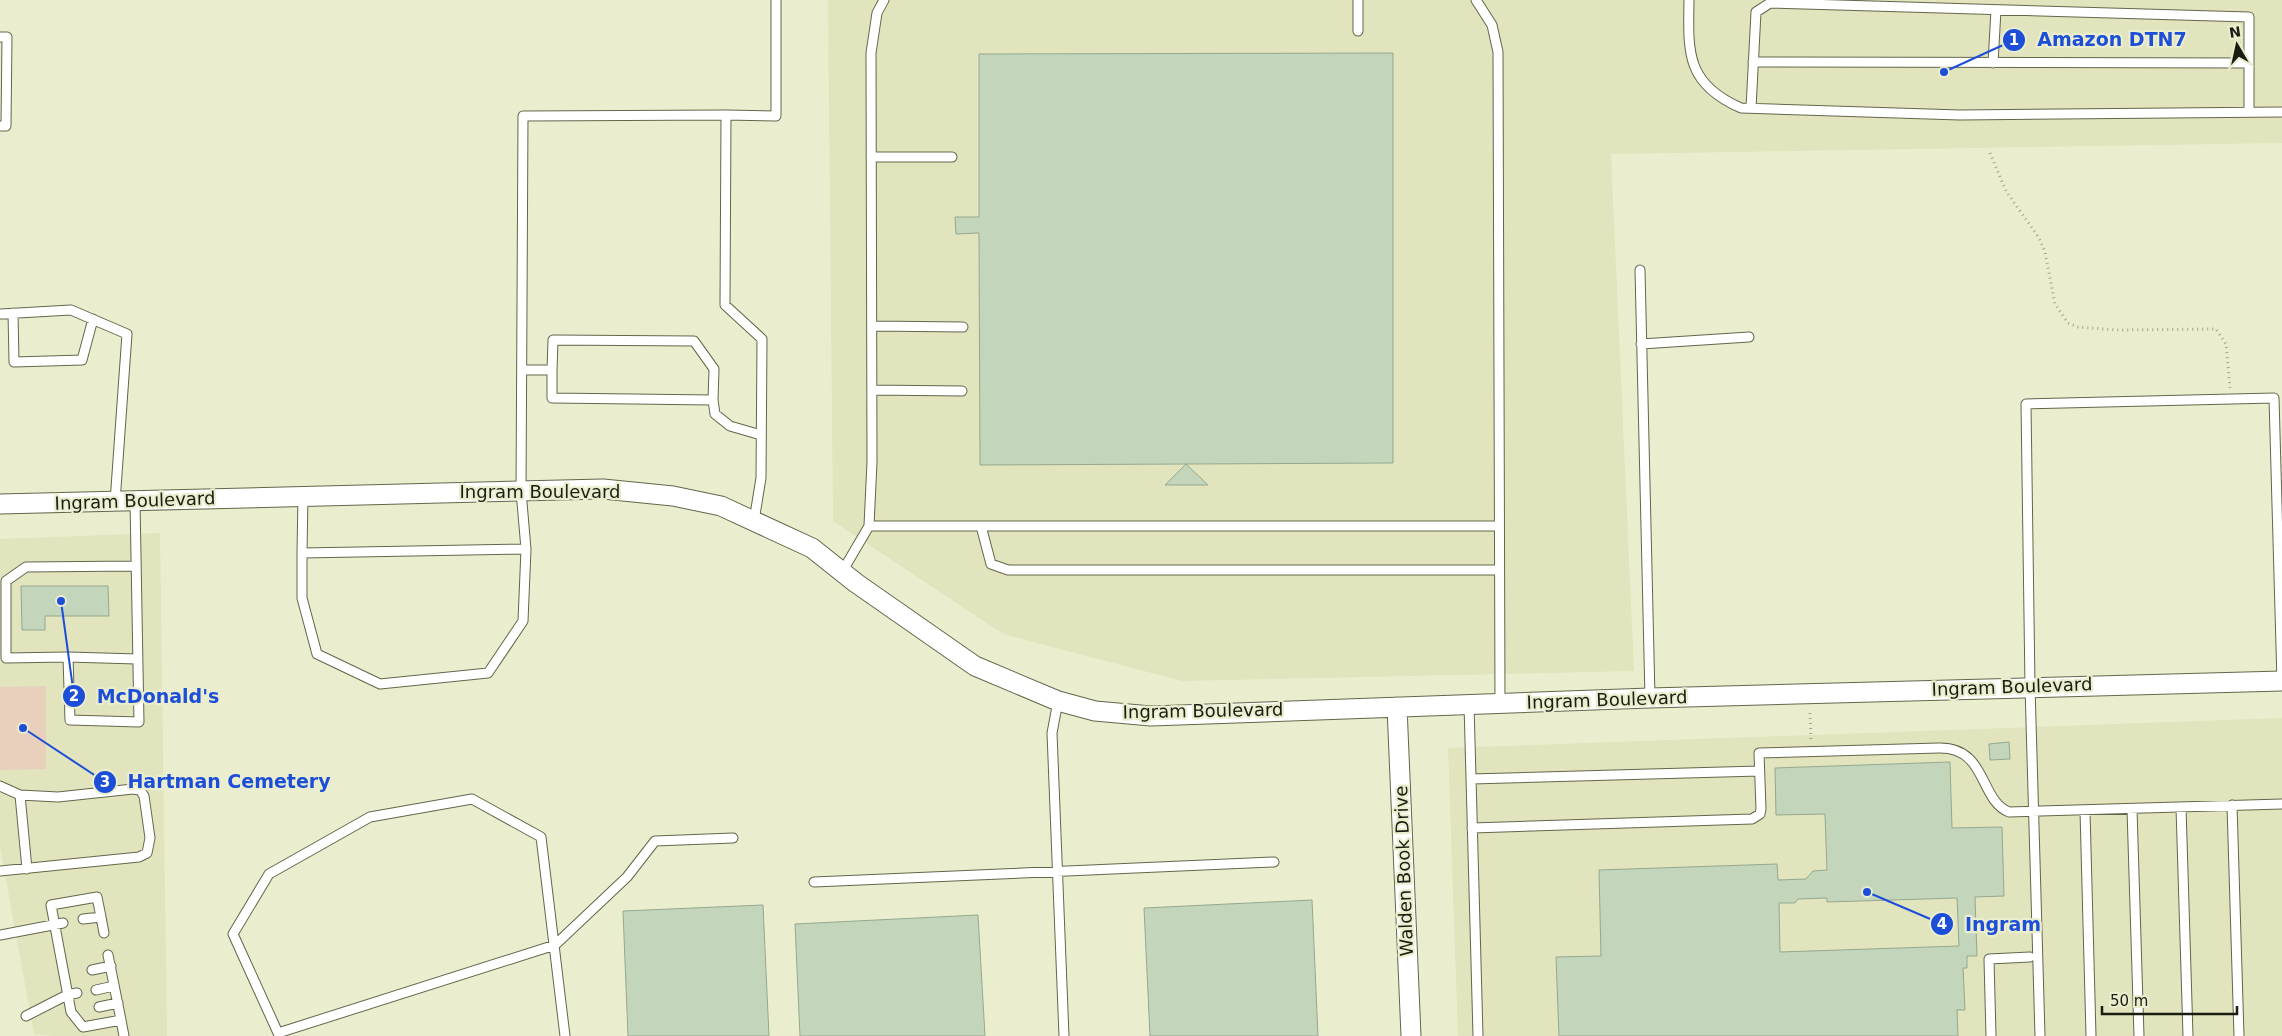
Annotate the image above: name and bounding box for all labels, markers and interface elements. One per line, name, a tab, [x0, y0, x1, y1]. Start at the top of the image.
north arrow	[2212, 20, 2262, 70]
callout: Amazon DTN7	[2002, 23, 2196, 57]
text: N	[2228, 23, 2242, 41]
text: Amazon DTN7	[2037, 28, 2187, 50]
text: 1	[2009, 31, 2019, 49]
street label: Ingram Boulevard	[460, 481, 620, 502]
street label: Ingram Boulevard	[54, 487, 216, 514]
street label: Ingram Boulevard	[1931, 673, 2093, 700]
callout: McDonald's	[62, 679, 229, 713]
text: McDonald's	[97, 685, 219, 707]
street label: Ingram Boulevard	[1526, 686, 1688, 713]
text: 2	[69, 687, 79, 705]
street label: Ingram Boulevard	[1122, 699, 1284, 722]
callout: Hartman Cemetery	[93, 765, 341, 799]
text: Hartman Cemetery	[127, 770, 331, 792]
text: 3	[100, 773, 110, 791]
street label: Walden Book Drive	[1390, 785, 1417, 957]
callout: Ingram	[1929, 907, 2051, 941]
text: Ingram	[1965, 913, 2041, 935]
text: 4	[1937, 915, 1947, 933]
scale bar	[2102, 984, 2237, 1016]
text: 50 m	[2110, 992, 2148, 1010]

